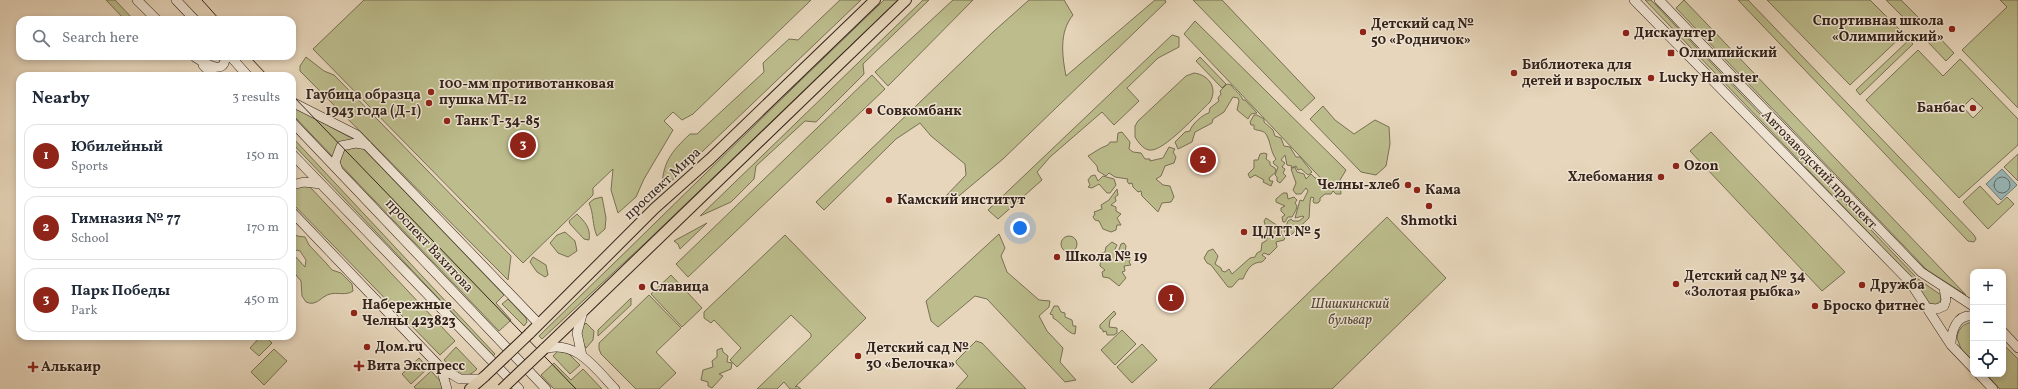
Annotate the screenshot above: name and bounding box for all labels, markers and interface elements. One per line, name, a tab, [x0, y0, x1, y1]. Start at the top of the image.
place label: Спортивная школа «Олимпийский»	[1813, 12, 1944, 47]
place label: Детский сад № 50 «Родничок»	[1371, 15, 1474, 50]
search box	[16, 16, 296, 60]
place label: Дискаунтер	[1634, 24, 1716, 43]
marker: Спортивная школа «Олимпийский»	[1947, 24, 1957, 34]
icon: search	[30, 27, 52, 49]
marker: Детский сад № 50 «Родничок»	[1358, 27, 1368, 37]
text: Search here	[62, 28, 139, 49]
marker: Дискаунтер	[1621, 28, 1631, 38]
place label: Олимпийский	[1679, 44, 1777, 63]
marker: Олимпийский	[1666, 48, 1676, 58]
place label: Библиотека для детей и взрослых	[1522, 56, 1642, 91]
marker: Библиотека для детей и взрослых	[1509, 68, 1519, 78]
place label: Lucky Hamster	[1659, 69, 1759, 88]
marker: Lucky Hamster	[1646, 73, 1656, 83]
place label: 100-мм противотанковая пушка МТ-12	[439, 75, 614, 110]
place label: Гаубица образца 1943 года (Д-1)	[306, 86, 421, 121]
text: Nearby	[32, 87, 90, 110]
marker: 100-мм противотанковая пушка МТ-12	[426, 87, 436, 97]
text: 3 results	[232, 89, 280, 107]
marker: Гаубица образца 1943 года (Д-1)	[424, 98, 434, 108]
place label: Банбас	[1917, 99, 1965, 118]
place label: Совкомбанк	[877, 102, 962, 121]
marker: Банбас	[1968, 103, 1978, 113]
marker: Совкомбанк	[864, 106, 874, 116]
street label: Автозаводский проспект	[1757, 106, 1881, 234]
place label: Танк Т-34-85	[455, 112, 540, 131]
marker: Танк Т-34-85	[442, 116, 452, 126]
pin: 3	[510, 130, 536, 160]
text: Юбилейный	[71, 137, 163, 158]
street label: проспект Мира	[621, 143, 706, 225]
pin: 2	[1190, 145, 1216, 175]
text: 1	[43, 147, 49, 165]
text: 150 m	[246, 147, 279, 165]
place label: Ozon	[1684, 157, 1719, 176]
text: Sports	[71, 158, 108, 176]
marker: Ozon	[1671, 161, 1681, 171]
place label: Хлебомания	[1568, 168, 1653, 187]
marker: Хлебомания	[1656, 172, 1666, 182]
place label: Челны-хлеб	[1317, 176, 1400, 195]
marker: Челны-хлеб	[1403, 180, 1413, 190]
place label: Кама	[1425, 181, 1461, 200]
marker: Кама	[1412, 185, 1422, 195]
place label: Камский институт	[897, 191, 1026, 210]
street label: проспект Вахитова	[381, 195, 477, 297]
marker: Камский институт	[884, 195, 894, 205]
marker: Shmotki	[1424, 201, 1434, 211]
text: Гимназия № 77	[71, 209, 181, 230]
place label: Shmotki	[1401, 212, 1458, 231]
your location	[1010, 218, 1030, 238]
text: 2	[43, 219, 49, 237]
text: 170 m	[246, 219, 279, 237]
place label: ЦДТТ № 5	[1252, 223, 1321, 242]
marker: ЦДТТ № 5	[1239, 227, 1249, 237]
text: School	[71, 230, 109, 248]
place label: Школа № 19	[1065, 248, 1147, 267]
marker: Школа № 19	[1052, 252, 1062, 262]
place label: Детский сад № 34 «Золотая рыбка»	[1684, 267, 1806, 302]
map controls	[1970, 269, 2006, 377]
button: +	[1970, 269, 2006, 305]
place label: Дружба	[1870, 276, 1925, 295]
place label: Славица	[650, 278, 709, 297]
marker: Детский сад № 34 «Золотая рыбка»	[1671, 279, 1681, 289]
marker: Дружба	[1857, 280, 1867, 290]
text: Парк Победы	[71, 281, 170, 302]
marker: Славица	[637, 282, 647, 292]
pin: 1	[1158, 283, 1184, 313]
text: 3	[43, 291, 49, 309]
text: 450 m	[244, 291, 279, 309]
park label: Шишкинский бульвар	[1311, 295, 1389, 330]
place label: Набережные Челны 423823	[362, 296, 456, 331]
place label: Броско фитнес	[1823, 297, 1925, 316]
marker: Броско фитнес	[1810, 301, 1820, 311]
text: Park	[71, 302, 98, 320]
button: −	[1970, 305, 2006, 341]
marker: Набережные Челны 423823	[349, 308, 359, 318]
place label: Дом.ru	[375, 338, 424, 357]
place label: Детский сад № 30 «Белочка»	[866, 339, 969, 374]
button: locate	[1970, 341, 2006, 377]
marker: Дом.ru	[362, 342, 372, 352]
marker: Детский сад № 30 «Белочка»	[853, 351, 863, 361]
place label: Вита Экспресс	[367, 357, 466, 376]
place label: Алькаир	[41, 358, 101, 377]
marker: Вита Экспресс	[354, 361, 364, 371]
marker: Алькаир	[28, 362, 38, 372]

